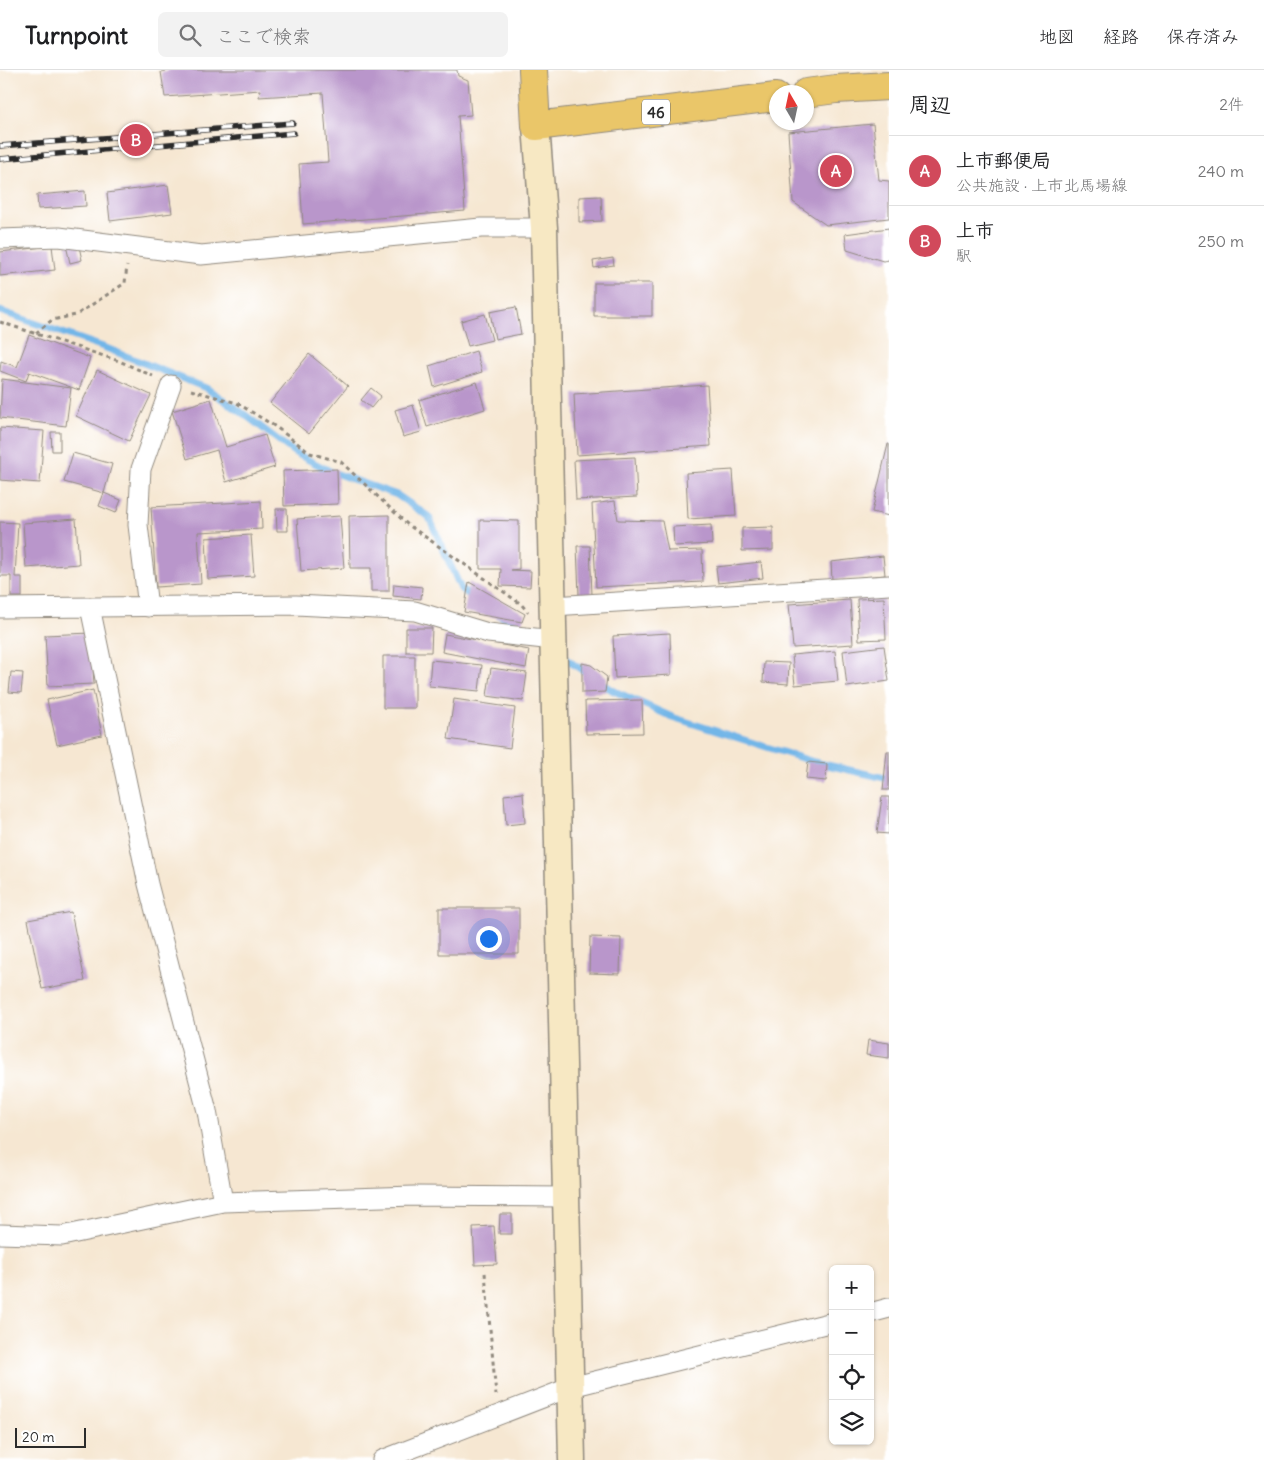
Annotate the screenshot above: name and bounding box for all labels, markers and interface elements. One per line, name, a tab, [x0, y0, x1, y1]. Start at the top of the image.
search box	[158, 12, 508, 57]
text: Turnpoint	[25, 20, 128, 50]
icon: search	[176, 21, 204, 49]
text: ここで検索	[216, 24, 311, 48]
text: 地図	[1039, 25, 1075, 48]
text: 経路	[1103, 25, 1139, 48]
text: 保存済み	[1167, 25, 1239, 48]
north arrow	[769, 85, 814, 130]
text: 周辺	[909, 91, 951, 118]
text: 2件	[1219, 94, 1244, 114]
road number: 46	[642, 100, 670, 124]
pin: B	[120, 121, 152, 159]
text: 上市郵便局	[956, 148, 1051, 172]
pin: A	[820, 152, 852, 190]
text: A	[920, 161, 930, 181]
text: 240 m	[1198, 161, 1244, 181]
text: 公共施設 · 上市北馬場線	[956, 175, 1127, 195]
text: 上市	[956, 218, 994, 242]
text: B	[920, 231, 930, 251]
text: 250 m	[1198, 231, 1244, 251]
text: 駅	[956, 245, 972, 265]
your location	[476, 926, 502, 952]
map controls	[829, 1265, 874, 1445]
button: +	[829, 1265, 874, 1310]
button: −	[829, 1310, 874, 1355]
button: locate	[829, 1355, 874, 1400]
button: layers	[829, 1400, 874, 1445]
scale bar	[15, 1425, 86, 1448]
text: 20 m	[22, 1428, 55, 1446]

